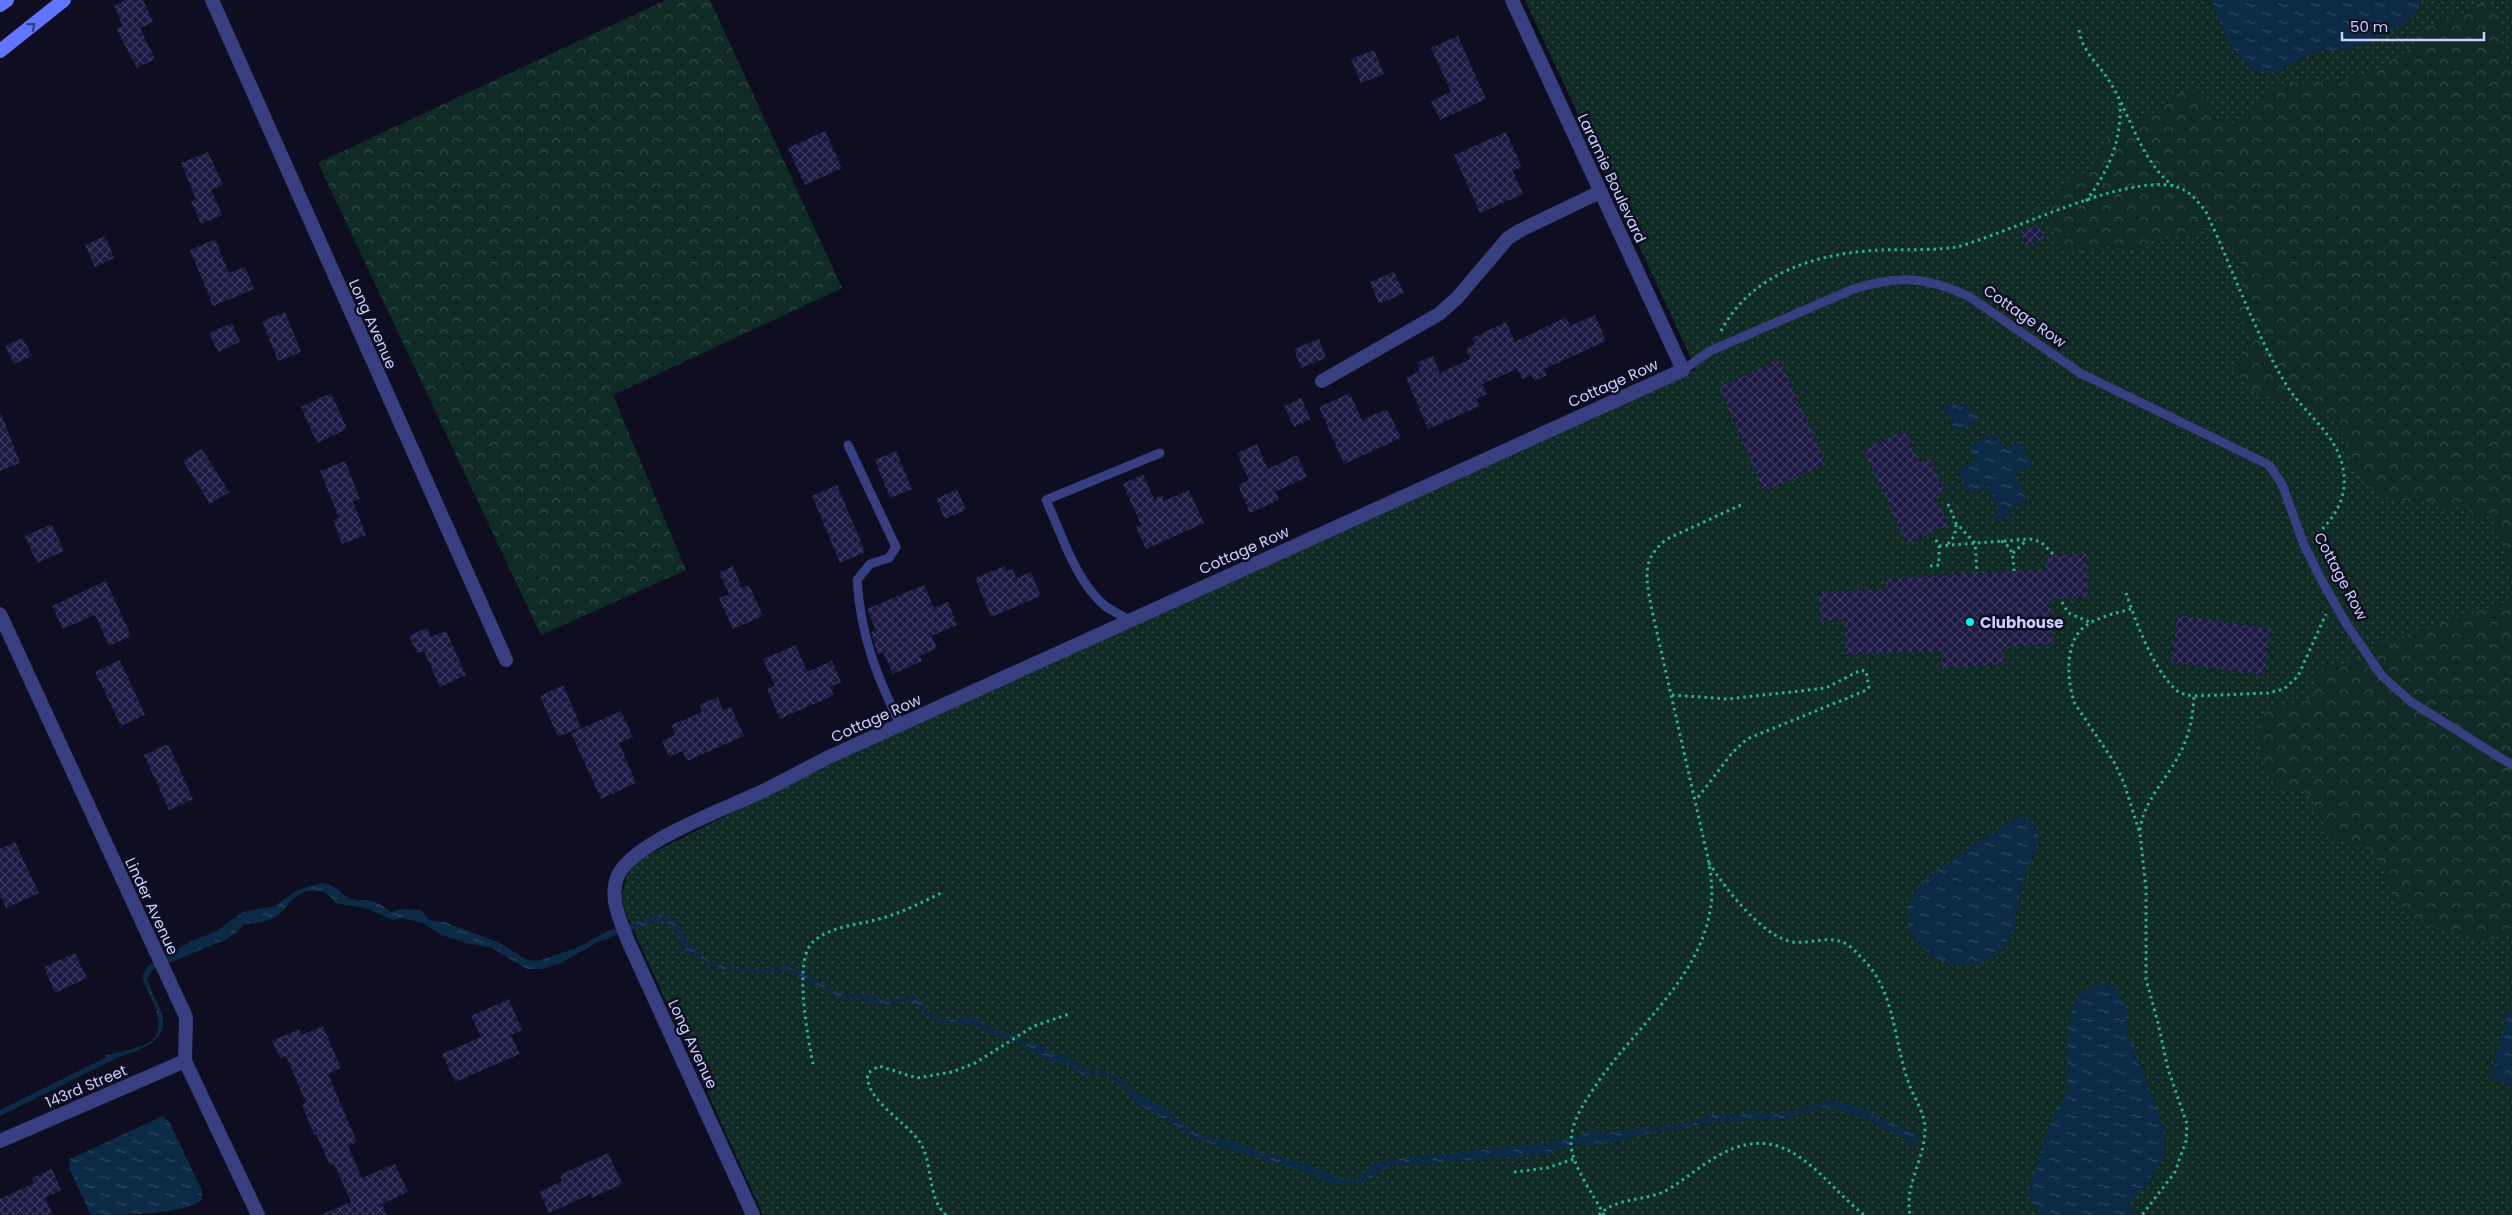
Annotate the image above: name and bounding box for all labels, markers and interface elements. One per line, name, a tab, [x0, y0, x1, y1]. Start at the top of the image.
scale bar	[2342, 10, 2484, 42]
text: 50 m	[2350, 16, 2388, 37]
one-way arrow	[26, 23, 35, 31]
street label: Laramie Boulevard	[1573, 110, 1651, 246]
street label: Long Avenue	[344, 276, 402, 372]
street label: Cottage Row	[1979, 280, 2071, 353]
street label: Cottage Row	[1565, 353, 1662, 412]
street label: Cottage Row	[1196, 520, 1293, 579]
street label: Cottage Row	[2309, 528, 2373, 624]
place label: Clubhouse	[1980, 612, 2064, 633]
marker: Clubhouse	[1964, 616, 1976, 628]
street label: Cottage Row	[828, 688, 925, 747]
street label: Linder Avenue	[120, 854, 184, 958]
street label: Long Avenue	[663, 996, 723, 1092]
street label: 143rd Street	[42, 1059, 130, 1113]

